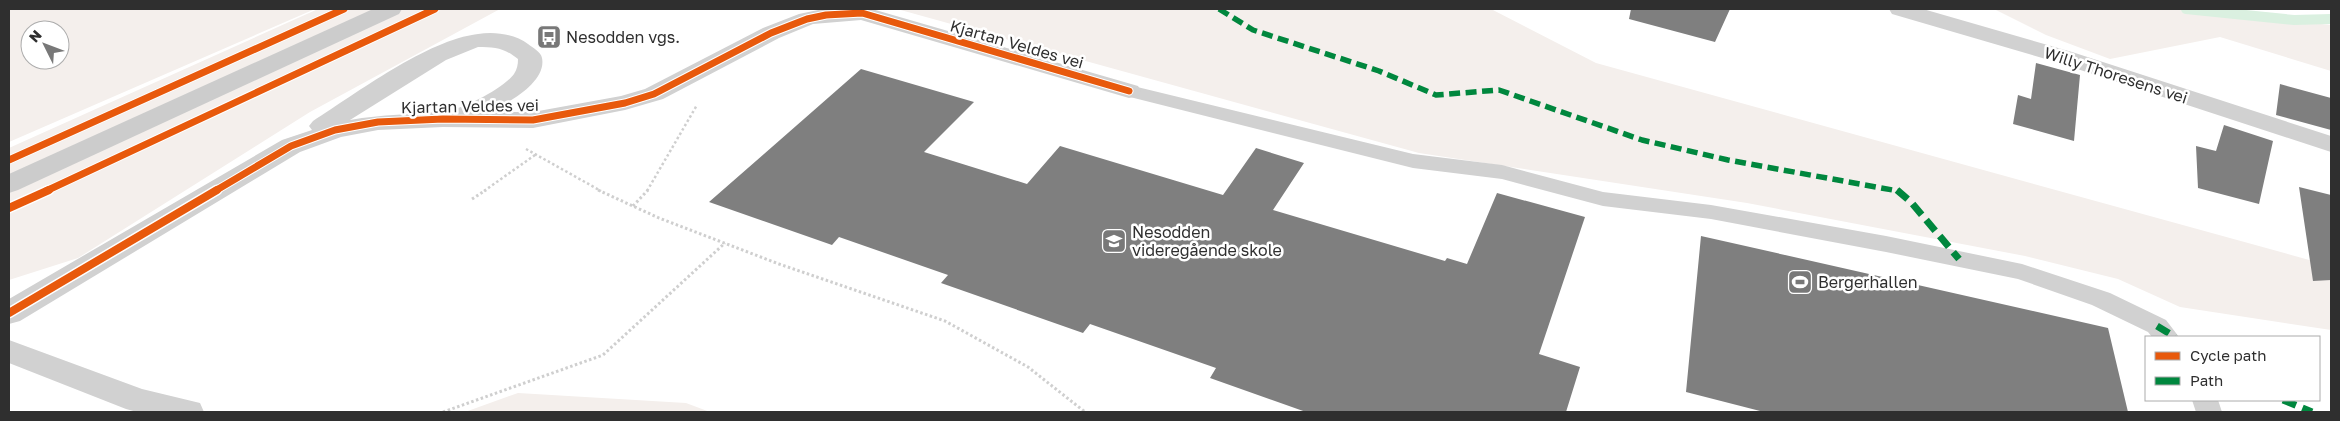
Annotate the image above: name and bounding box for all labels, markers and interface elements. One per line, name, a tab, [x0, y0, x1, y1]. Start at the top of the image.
street label: Kjartan Veldes vei	[948, 15, 1086, 73]
north arrow	[20, 20, 70, 70]
bus stop icon: Nesodden vgs.	[536, 24, 562, 50]
text: N	[25, 26, 45, 46]
place label: Nesodden vgs.	[566, 27, 680, 47]
street label: Willy Thoresens vei	[2042, 42, 2190, 108]
street label: Kjartan Veldes vei	[401, 95, 539, 117]
place label: Nesodden videregående skole	[1132, 222, 1282, 260]
school or university icon: Nesodden videregående skole	[1101, 228, 1127, 254]
sports icon: Bergerhallen	[1787, 269, 1813, 295]
place label: Bergerhallen	[1818, 272, 1918, 292]
legend	[2145, 336, 2320, 401]
text: Cycle path	[2190, 346, 2266, 364]
text: Path	[2190, 371, 2223, 389]

